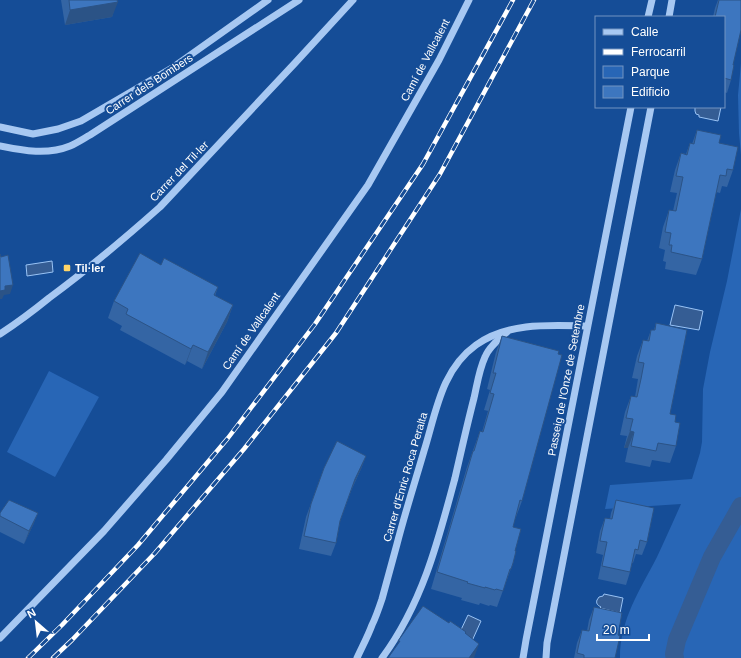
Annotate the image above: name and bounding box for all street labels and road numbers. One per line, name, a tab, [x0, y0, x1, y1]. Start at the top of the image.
street label: Camí de Vallcalent	[398, 17, 452, 103]
street label: Carrer dels Bombers	[103, 51, 195, 117]
street label: Carrer del Til·ler	[147, 138, 211, 204]
street label: Camí de Vallcalent	[220, 290, 282, 372]
street label: Passeig de l'Onze de Setembre	[545, 303, 587, 457]
street label: Carrer d'Enric Roca Peralta	[381, 410, 429, 543]

